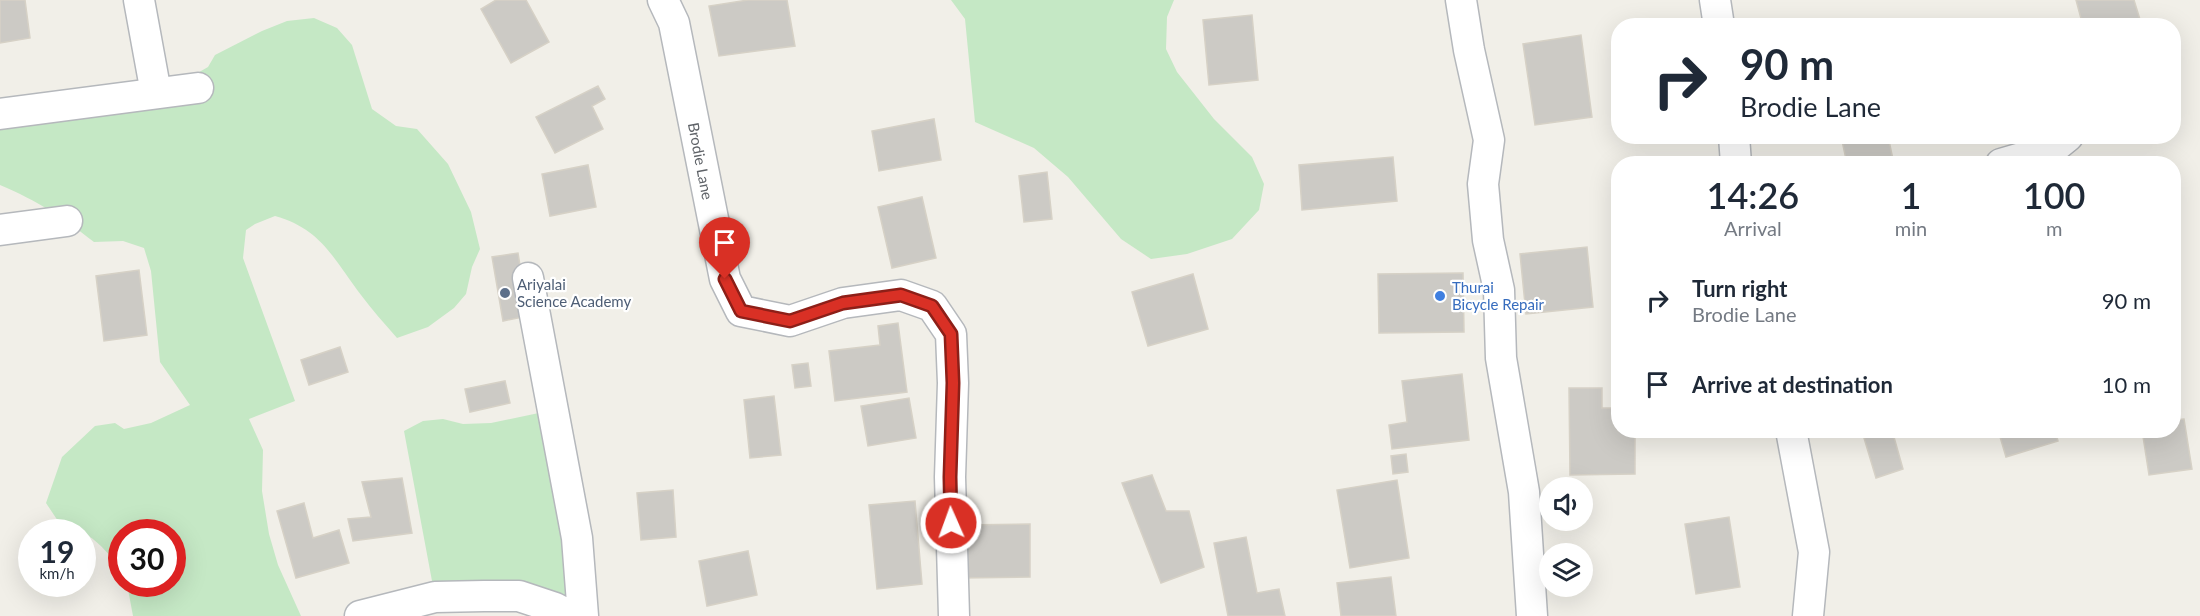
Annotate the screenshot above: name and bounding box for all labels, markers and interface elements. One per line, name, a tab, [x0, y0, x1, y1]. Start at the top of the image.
text: 90 m	[1740, 39, 1834, 89]
icon: right	[1641, 42, 1719, 120]
text: Brodie Lane	[1740, 90, 1881, 123]
street label: Brodie Lane	[685, 121, 717, 201]
text: 14:26	[1707, 173, 1799, 217]
text: 1	[1901, 173, 1921, 217]
text: 100	[2023, 173, 2085, 217]
text: Arrival	[1724, 216, 1782, 240]
text: min	[1895, 216, 1927, 240]
text: m	[2046, 216, 2062, 240]
pin	[699, 217, 750, 279]
icon: arrive	[708, 226, 741, 259]
place label: Ariyalai Science Academy	[517, 275, 631, 310]
text: Turn right	[1692, 275, 1787, 302]
place label: Thurai Bicycle Repair	[1452, 278, 1545, 313]
icon: right	[1641, 284, 1674, 317]
marker: Ariyalai Science Academy	[498, 286, 512, 300]
text: 90 m	[2102, 287, 2151, 314]
marker: Thurai Bicycle Repair	[1433, 289, 1447, 303]
text: Brodie Lane	[1692, 302, 1797, 326]
icon: arrive	[1641, 368, 1674, 401]
text: Arrive at destination	[1692, 371, 1893, 398]
text: 10 m	[2102, 371, 2151, 398]
map controls	[1539, 477, 1593, 597]
button: sound	[1539, 477, 1593, 531]
position arrow	[919, 491, 983, 555]
speed limit sign: 30	[108, 519, 186, 597]
text: 19	[40, 533, 74, 569]
button: layers	[1539, 543, 1593, 597]
text: km/h	[39, 564, 75, 582]

